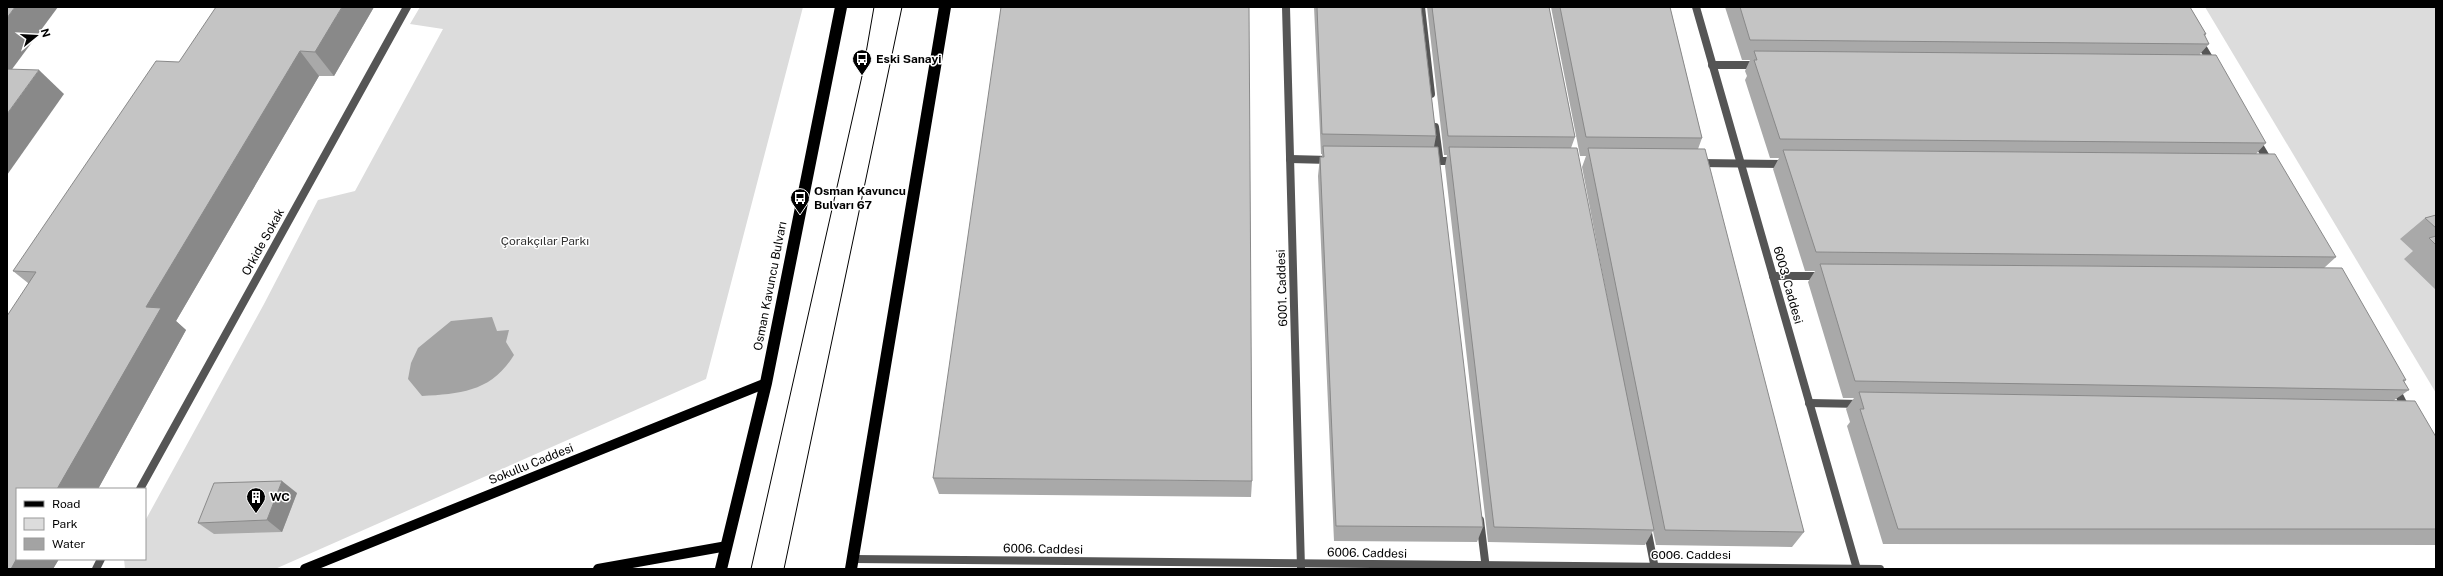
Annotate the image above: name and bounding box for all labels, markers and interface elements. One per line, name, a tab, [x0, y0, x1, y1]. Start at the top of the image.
north arrow	[16, 16, 56, 56]
text: N	[38, 27, 53, 39]
bus stop icon: Eski Sanayi	[851, 48, 873, 76]
place label: Eski Sanayi	[876, 52, 941, 66]
place label: Osman Kavuncu Bulvarı 67	[814, 184, 906, 212]
bus stop icon: Osman Kavuncu Bulvarı 67	[789, 187, 811, 215]
street label: Orkide Sokak	[239, 206, 287, 278]
street label: Osman Kavuncu Bulvarı	[751, 220, 789, 352]
park label: Çorakçılar Parkı	[501, 234, 589, 248]
street label: 6003. Caddesi	[1770, 245, 1806, 325]
street label: 6001. Caddesi	[1274, 249, 1290, 327]
street label: Sokullu Caddesi	[487, 441, 575, 487]
building icon: WC	[245, 486, 267, 514]
legend	[16, 488, 146, 560]
place label: WC	[270, 490, 290, 504]
text: Road	[52, 497, 80, 511]
text: Park	[52, 517, 78, 531]
text: Water	[52, 537, 86, 551]
street label: 6006. Caddesi	[1003, 541, 1083, 557]
street label: 6006. Caddesi	[1327, 545, 1407, 561]
street label: 6006. Caddesi	[1651, 548, 1731, 562]

